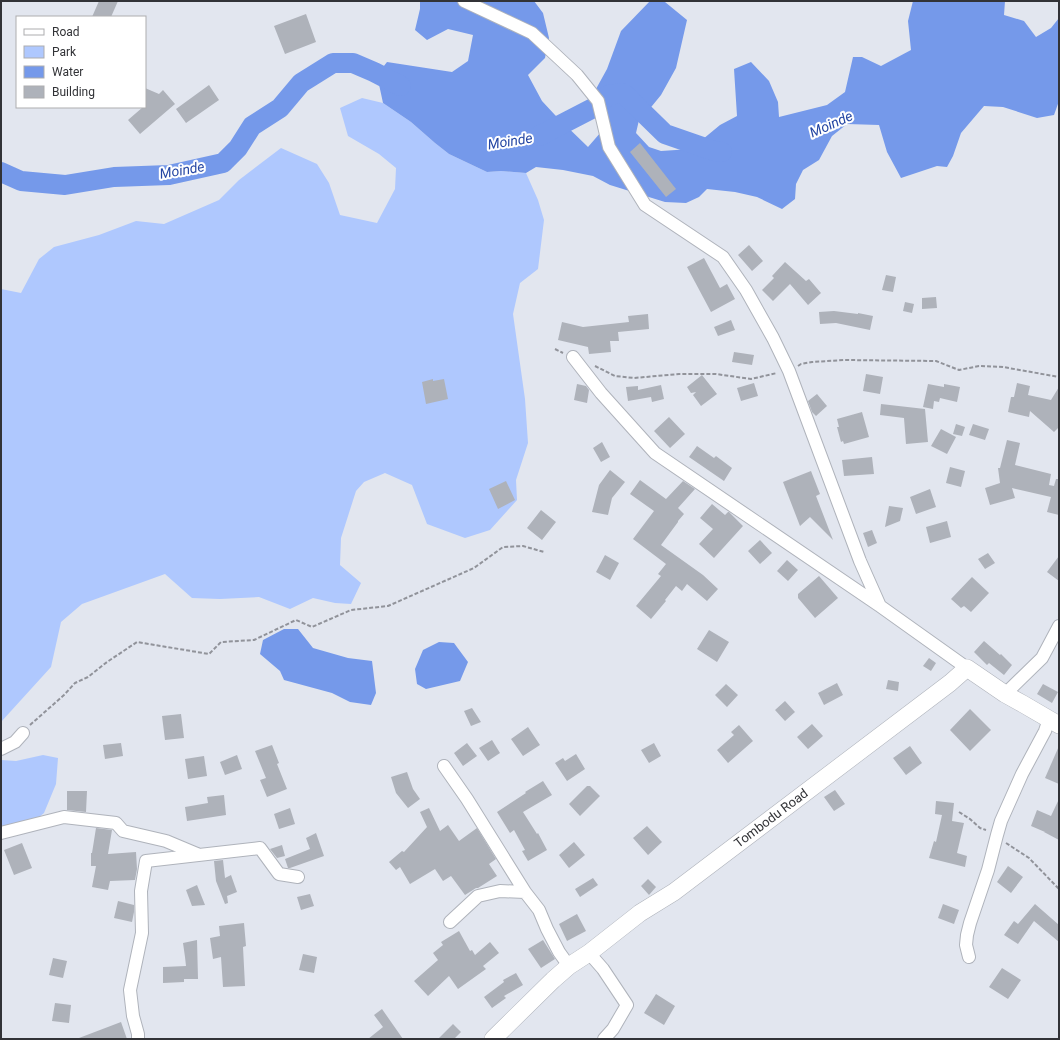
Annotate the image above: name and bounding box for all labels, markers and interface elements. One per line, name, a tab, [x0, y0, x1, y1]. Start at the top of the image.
legend	[16, 16, 146, 108]
text: Road	[52, 25, 80, 39]
text: Park	[52, 45, 77, 59]
text: Water	[52, 65, 83, 79]
text: Building	[52, 85, 95, 99]
water label: Moinde	[807, 107, 855, 141]
water label: Moinde	[486, 130, 534, 152]
water label: Moinde	[158, 158, 206, 182]
street label: Tombodu Road	[731, 785, 811, 851]

